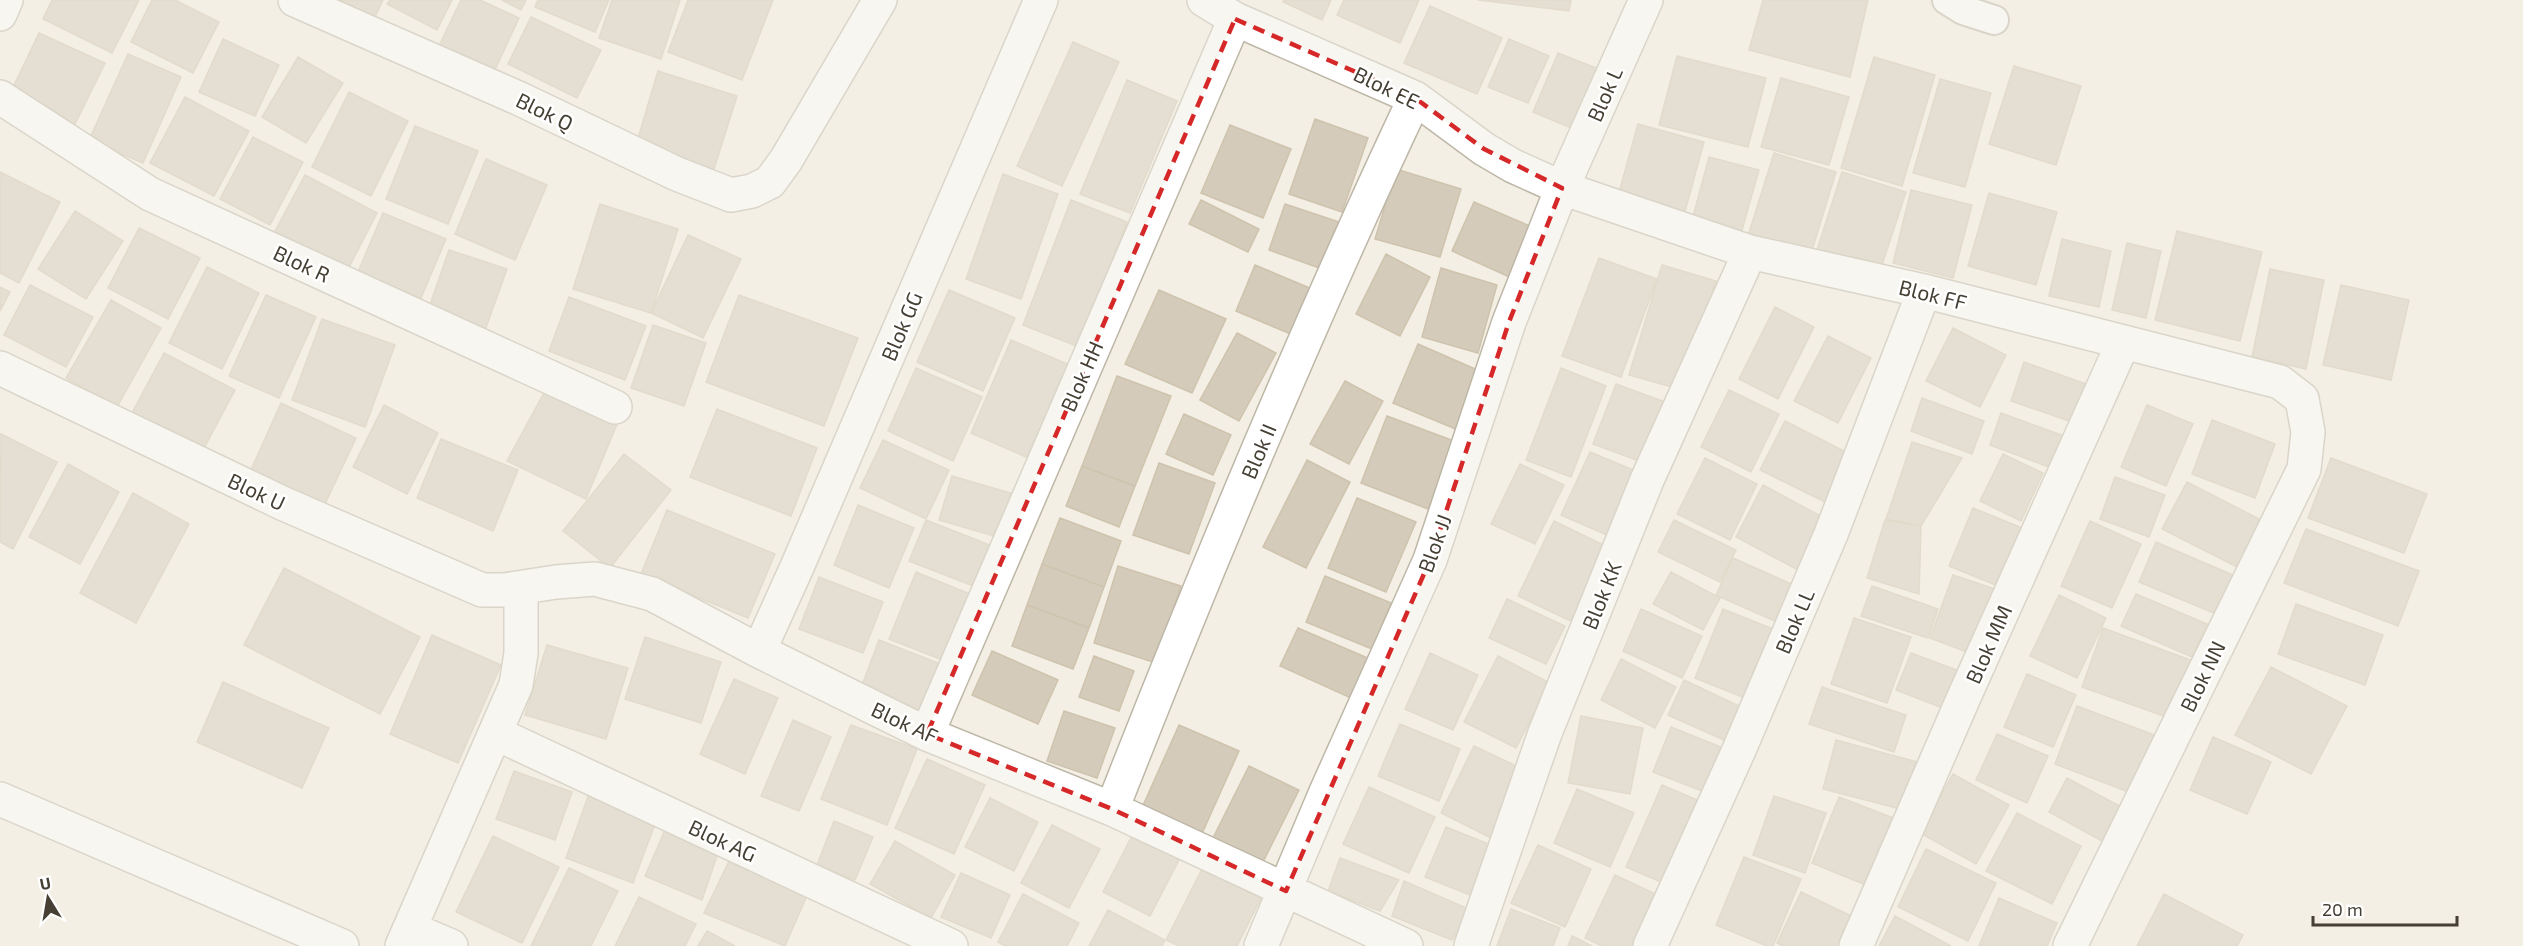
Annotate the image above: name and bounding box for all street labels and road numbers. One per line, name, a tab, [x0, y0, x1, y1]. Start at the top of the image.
street label: Blok EE	[1350, 60, 1424, 114]
street label: Blok L	[1581, 63, 1627, 125]
street label: Blok Q	[512, 87, 578, 136]
street label: Blok R	[270, 239, 334, 287]
street label: Blok FF	[1897, 274, 1969, 314]
street label: Blok GG	[875, 288, 927, 364]
street label: Blok HH	[1054, 337, 1108, 415]
street label: Blok II	[1235, 420, 1281, 482]
street label: Blok U	[224, 467, 290, 515]
street label: Blok JJ	[1412, 511, 1456, 575]
street label: Blok KK	[1576, 557, 1626, 633]
street label: Blok LL	[1769, 585, 1819, 657]
street label: Blok MM	[1960, 601, 2016, 687]
street label: Blok NN	[2174, 636, 2230, 716]
street label: Blok AF	[868, 696, 942, 748]
street label: Blok AG	[685, 813, 761, 867]

